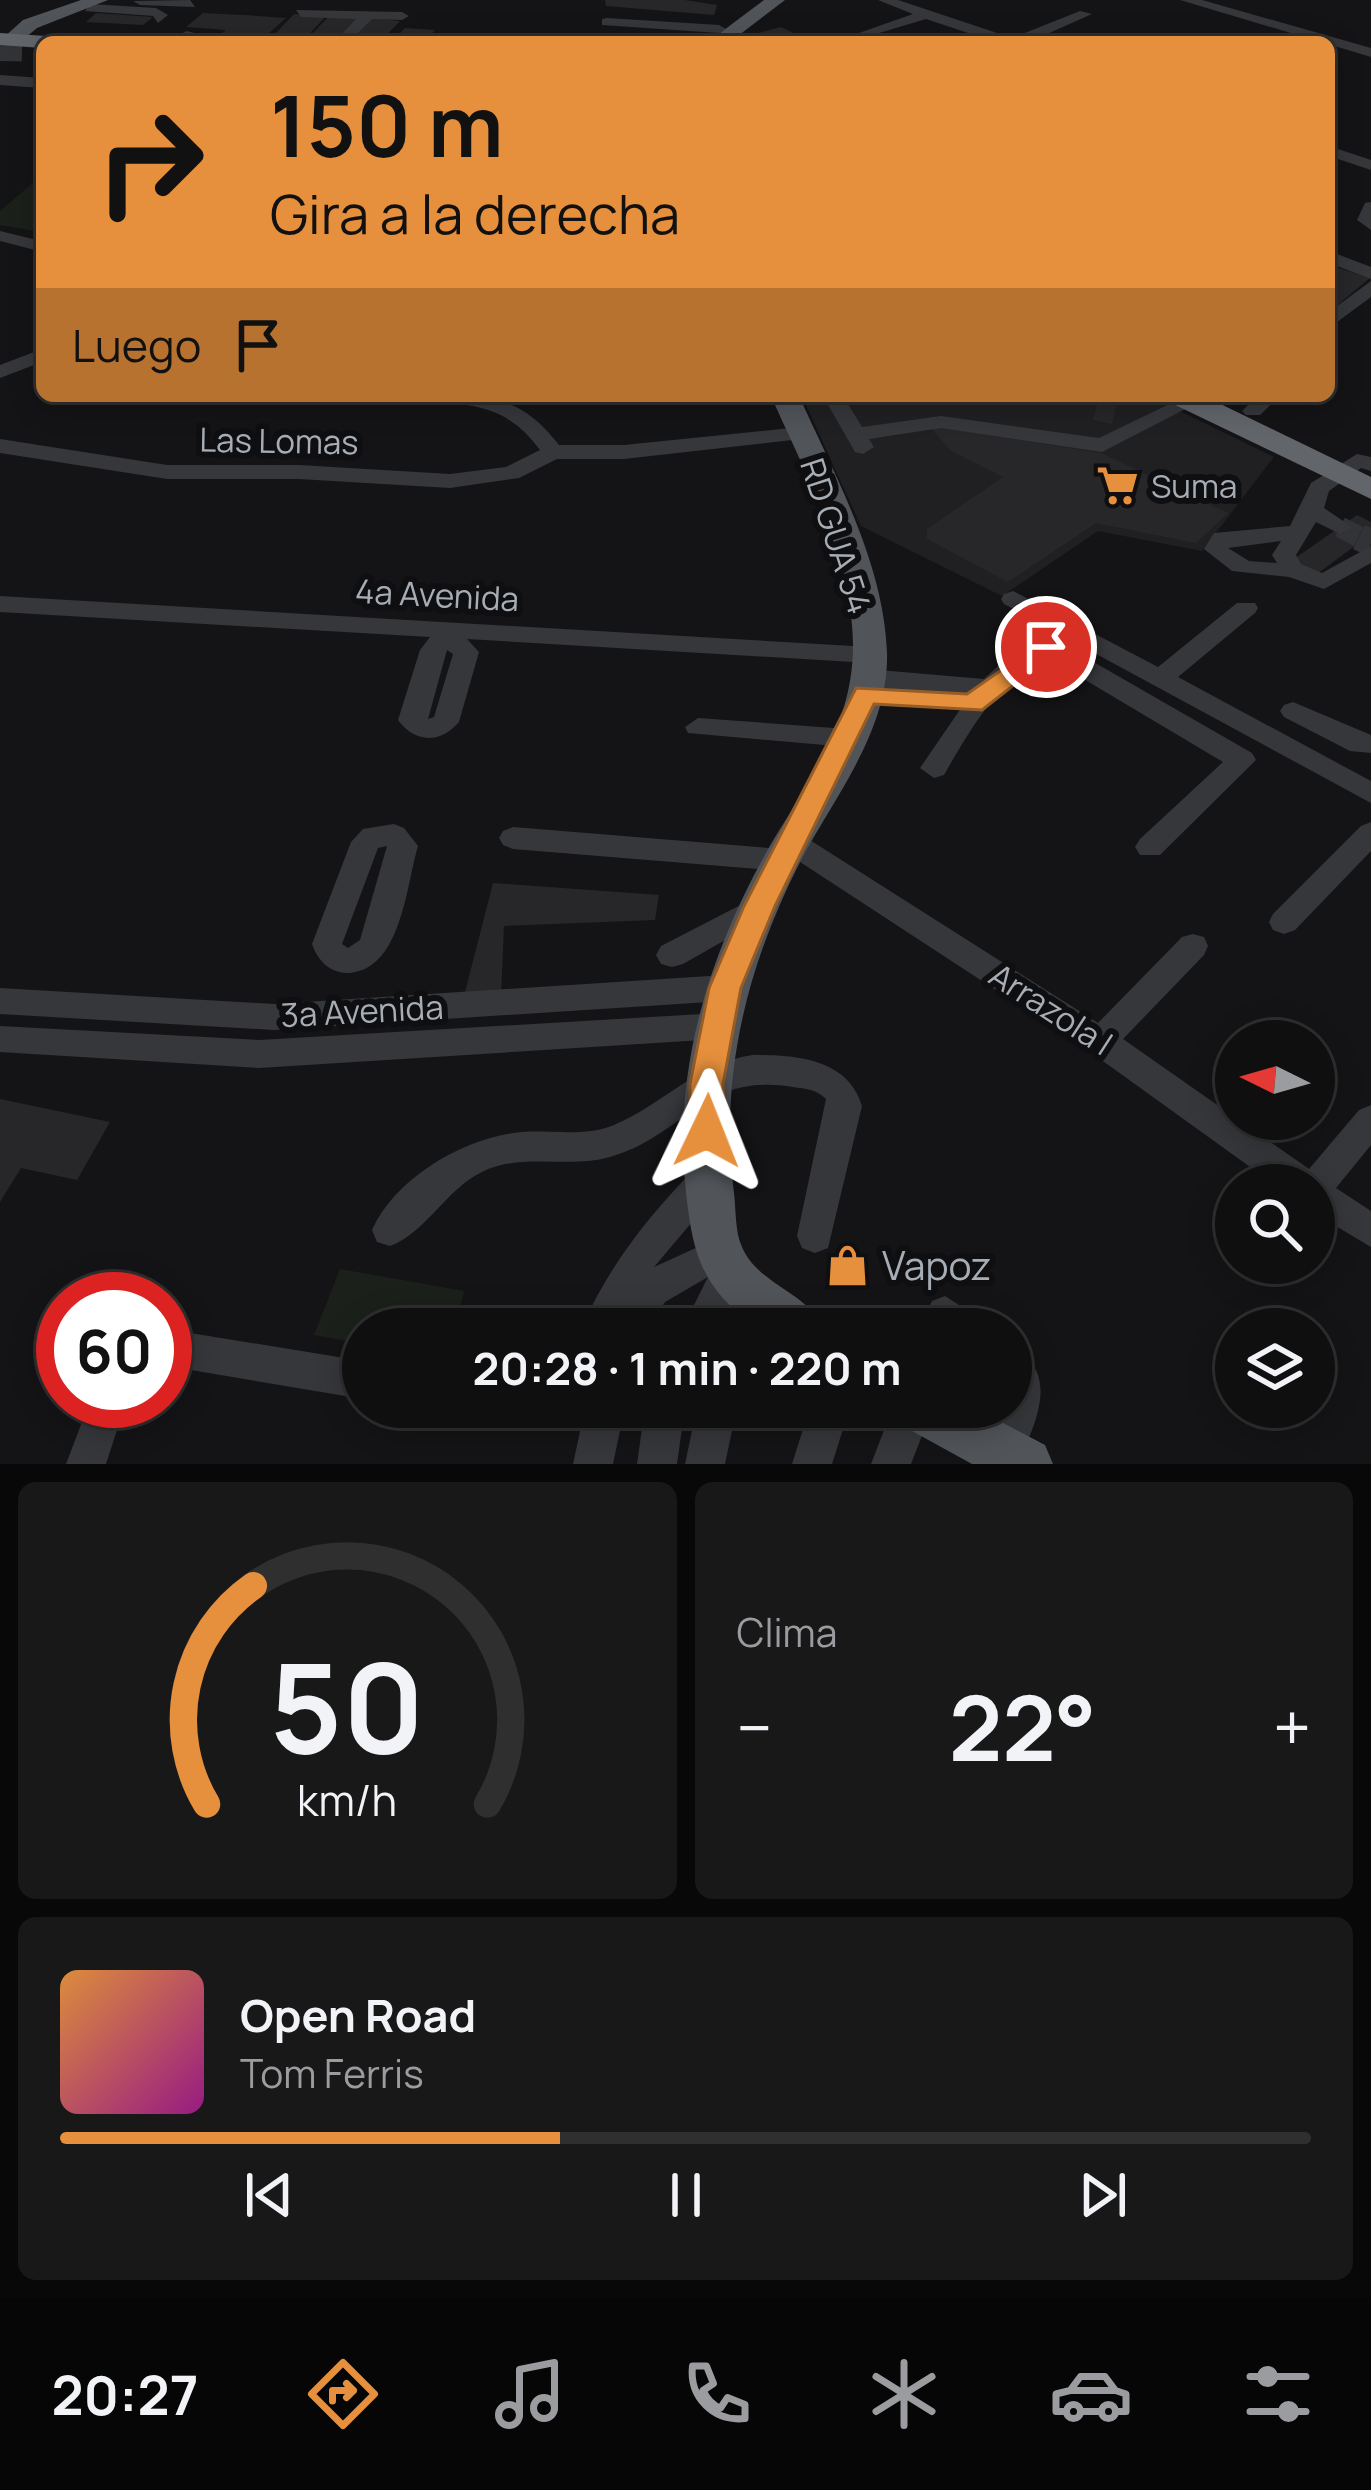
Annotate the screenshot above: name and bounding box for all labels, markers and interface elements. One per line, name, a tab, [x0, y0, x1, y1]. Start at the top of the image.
text: 150 m	[270, 67, 504, 182]
icon: right	[72, 84, 228, 240]
text: Gira a la derecha	[270, 176, 680, 250]
icon: arrive	[225, 312, 291, 378]
text: Luego	[72, 314, 201, 376]
street label: Las Lomas	[199, 417, 359, 464]
street label: RD GUA 54	[790, 452, 883, 619]
supermarket icon: Suma	[1094, 463, 1140, 509]
place label: Suma	[1151, 463, 1237, 508]
street label: 4a Avenida	[354, 568, 520, 621]
pin	[995, 596, 1097, 698]
icon: arrive	[1013, 614, 1079, 680]
street label: Arrazola I	[981, 952, 1122, 1065]
street label: 3a Avenida	[279, 984, 444, 1037]
north arrow	[1215, 1020, 1335, 1140]
map controls	[1215, 1020, 1335, 1428]
position arrow	[644, 1068, 770, 1194]
button: search	[1215, 1164, 1335, 1284]
place label: Vapoz	[882, 1238, 991, 1292]
shop icon: Vapoz	[825, 1243, 871, 1289]
speed limit sign: 60	[36, 1272, 192, 1428]
button: layers	[1215, 1308, 1335, 1428]
text: 20:28 · 1 min · 220 m	[473, 1337, 901, 1399]
text: Clima	[737, 1605, 837, 1659]
text: 50	[270, 1620, 425, 1790]
text: 22°	[949, 1665, 1096, 1788]
text: −	[737, 1682, 772, 1772]
text: +	[1273, 1682, 1311, 1772]
text: km/h	[297, 1769, 397, 1828]
text: Open Road	[240, 1984, 476, 2046]
text: Tom Ferris	[240, 2046, 424, 2100]
icon: previous	[236, 2162, 302, 2228]
icon: pause	[653, 2162, 719, 2228]
icon: next	[1070, 2162, 1136, 2228]
icon: directions	[301, 2352, 385, 2436]
icon: music	[488, 2352, 572, 2436]
icon: phone	[675, 2352, 759, 2436]
icon: climate	[862, 2352, 946, 2436]
icon: car	[1049, 2352, 1133, 2436]
icon: filters	[1236, 2352, 1320, 2436]
text: 20:27	[51, 2357, 199, 2431]

